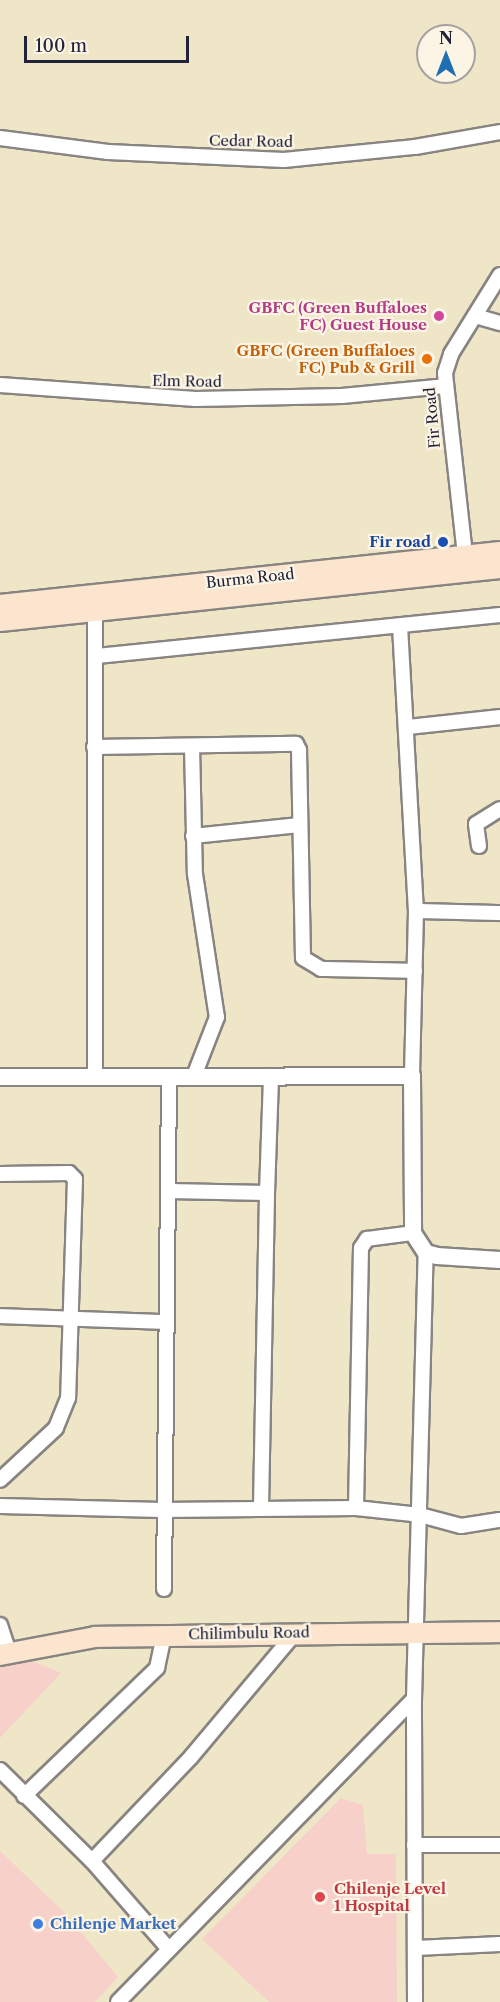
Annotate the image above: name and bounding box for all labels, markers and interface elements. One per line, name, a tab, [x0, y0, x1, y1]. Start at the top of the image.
scale bar	[27, 24, 192, 62]
north arrow	[416, 24, 476, 84]
text: N	[439, 28, 453, 48]
text: 100 m	[35, 35, 87, 57]
street label: Cedar Road	[209, 131, 293, 151]
place label: GBFC (Green Buffaloes FC) Guest House	[249, 298, 427, 333]
marker: GBFC (Green Buffaloes FC) Guest House	[432, 309, 446, 323]
place label: GBFC (Green Buffaloes FC) Pub & Grill	[237, 341, 415, 376]
marker: GBFC (Green Buffaloes FC) Pub & Grill	[420, 352, 434, 366]
street label: Elm Road	[152, 371, 222, 391]
street label: Fir Road	[420, 386, 444, 450]
place label: Fir road	[369, 533, 431, 551]
marker: Fir road	[436, 535, 450, 549]
street label: Burma Road	[205, 564, 295, 592]
street label: Chilimbulu Road	[188, 1623, 310, 1643]
place label: Chilenje Level 1 Hospital	[334, 1879, 446, 1914]
marker: Chilenje Level 1 Hospital	[311, 1888, 329, 1906]
place label: Chilenje Market	[50, 1915, 176, 1933]
marker: Chilenje Market	[31, 1917, 45, 1931]

